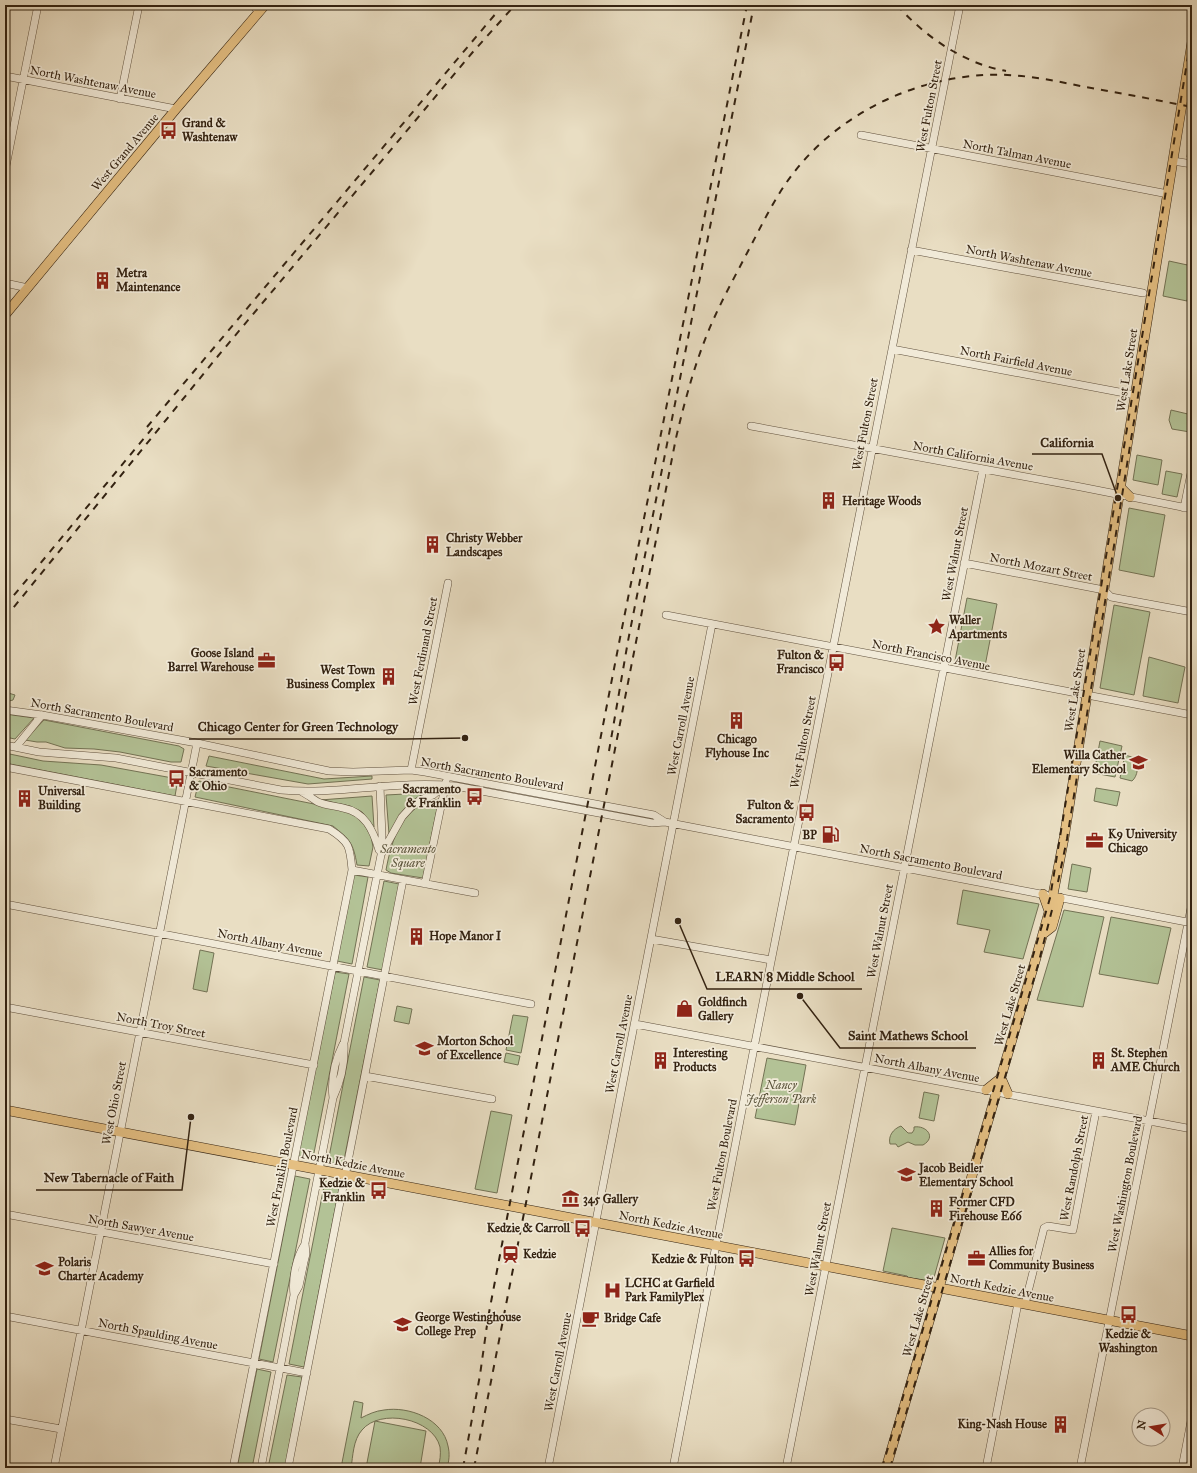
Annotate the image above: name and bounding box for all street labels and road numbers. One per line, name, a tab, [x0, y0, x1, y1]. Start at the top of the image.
street label: West Fulton Street	[913, 58, 945, 153]
street label: North Washtenaw Avenue	[29, 63, 157, 101]
street label: West Grand Avenue	[89, 111, 161, 193]
street label: North Talman Avenue	[962, 137, 1072, 171]
street label: North Washtenaw Avenue	[965, 242, 1093, 280]
street label: West Lake Street	[1114, 327, 1141, 413]
street label: North Fairfield Avenue	[959, 343, 1073, 379]
street label: West Fulton Street	[849, 376, 881, 471]
street label: North California Avenue	[912, 439, 1034, 473]
street label: West Walnut Street	[939, 505, 971, 602]
street label: North Mozart Street	[989, 550, 1094, 584]
street label: West Ferdinand Street	[406, 595, 441, 706]
street label: North Francisco Avenue	[871, 637, 991, 673]
street label: West Lake Street	[1062, 647, 1089, 733]
street label: West Carroll Avenue	[665, 675, 697, 777]
street label: West Fulton Street	[787, 694, 819, 789]
street label: North Sacramento Boulevard	[29, 696, 175, 734]
street label: North Sacramento Boulevard	[419, 755, 565, 793]
street label: North Sacramento Boulevard	[858, 841, 1004, 883]
street label: West Walnut Street	[864, 882, 896, 979]
street label: North Albany Avenue	[216, 926, 324, 960]
street label: West Lake Street	[992, 962, 1028, 1047]
street label: West Carroll Avenue	[603, 993, 635, 1095]
street label: North Troy Street	[115, 1009, 207, 1041]
street label: North Albany Avenue	[873, 1051, 981, 1085]
street label: West Ohio Street	[99, 1059, 129, 1146]
street label: West Fulton Boulevard	[704, 1098, 740, 1212]
street label: West Franklin Boulevard	[264, 1106, 300, 1228]
street label: West Randolph Street	[1057, 1113, 1091, 1222]
street label: West Washington Boulevard	[1105, 1115, 1146, 1254]
street label: North Kedzie Avenue	[300, 1147, 406, 1181]
street label: West Walnut Street	[802, 1200, 834, 1297]
street label: North Kedzie Avenue	[618, 1208, 724, 1242]
street label: North Sawyer Avenue	[87, 1212, 195, 1244]
street label: North Kedzie Avenue	[949, 1271, 1055, 1305]
street label: West Lake Street	[900, 1273, 936, 1358]
street label: West Carroll Avenue	[542, 1311, 574, 1413]
street label: North Spaulding Avenue	[97, 1316, 219, 1353]

